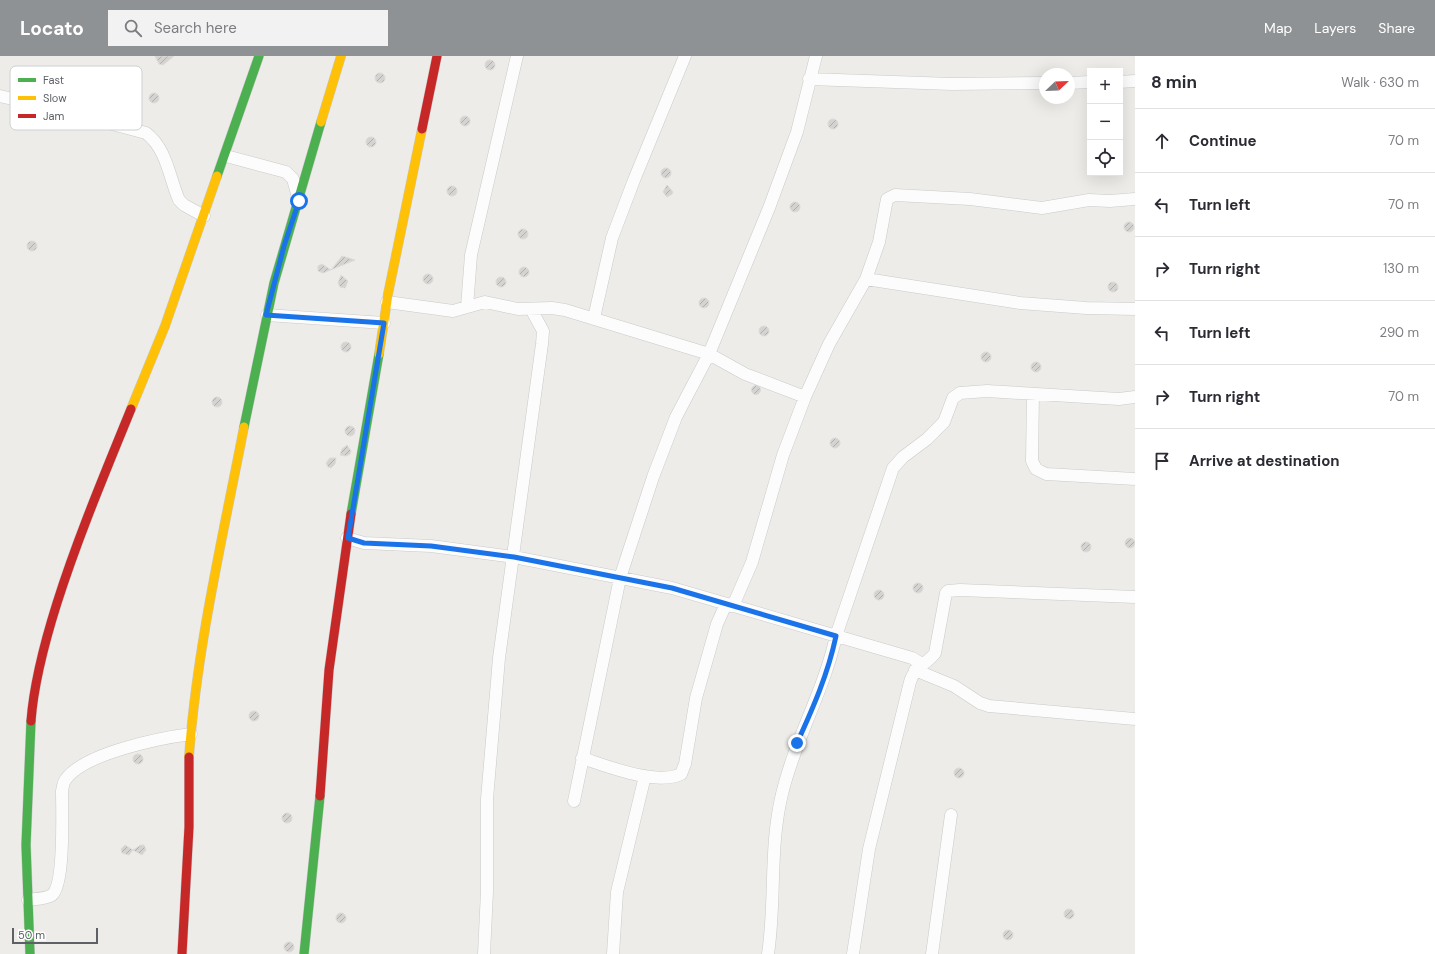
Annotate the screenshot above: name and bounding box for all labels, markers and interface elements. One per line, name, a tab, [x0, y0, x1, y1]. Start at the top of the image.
search box	[108, 10, 388, 46]
text: Locato	[20, 16, 84, 41]
icon: search	[122, 17, 144, 39]
text: Search here	[154, 18, 237, 38]
text: Map	[1264, 19, 1292, 37]
text: Layers	[1314, 19, 1356, 37]
text: Share	[1378, 19, 1415, 37]
legend	[10, 66, 142, 130]
north arrow	[1039, 68, 1075, 104]
map controls	[1087, 68, 1123, 176]
button: +	[1087, 68, 1123, 104]
text: 8 min	[1151, 71, 1197, 93]
text: Fast	[43, 73, 64, 87]
text: Walk · 630 m	[1341, 74, 1419, 91]
text: Slow	[43, 91, 67, 105]
button: −	[1087, 104, 1123, 140]
text: Jam	[43, 109, 64, 123]
icon: ahead	[1151, 130, 1173, 152]
text: Continue	[1189, 131, 1257, 151]
text: 70 m	[1388, 132, 1419, 149]
button: locate	[1087, 140, 1123, 176]
route start	[290, 192, 308, 210]
icon: left	[1151, 194, 1173, 216]
text: Turn left	[1189, 195, 1250, 215]
text: 70 m	[1388, 196, 1419, 213]
icon: right	[1151, 258, 1173, 280]
text: Turn right	[1189, 259, 1260, 279]
text: 130 m	[1383, 260, 1419, 277]
icon: left	[1151, 322, 1173, 344]
text: Turn left	[1189, 323, 1250, 343]
text: 290 m	[1380, 324, 1419, 341]
icon: right	[1151, 386, 1173, 408]
text: Turn right	[1189, 387, 1260, 407]
text: 70 m	[1388, 388, 1419, 405]
icon: arrive	[1151, 450, 1173, 472]
text: Arrive at destination	[1189, 451, 1340, 471]
route end	[788, 734, 806, 752]
scale bar	[12, 926, 98, 945]
text: 50 m	[18, 928, 45, 942]

